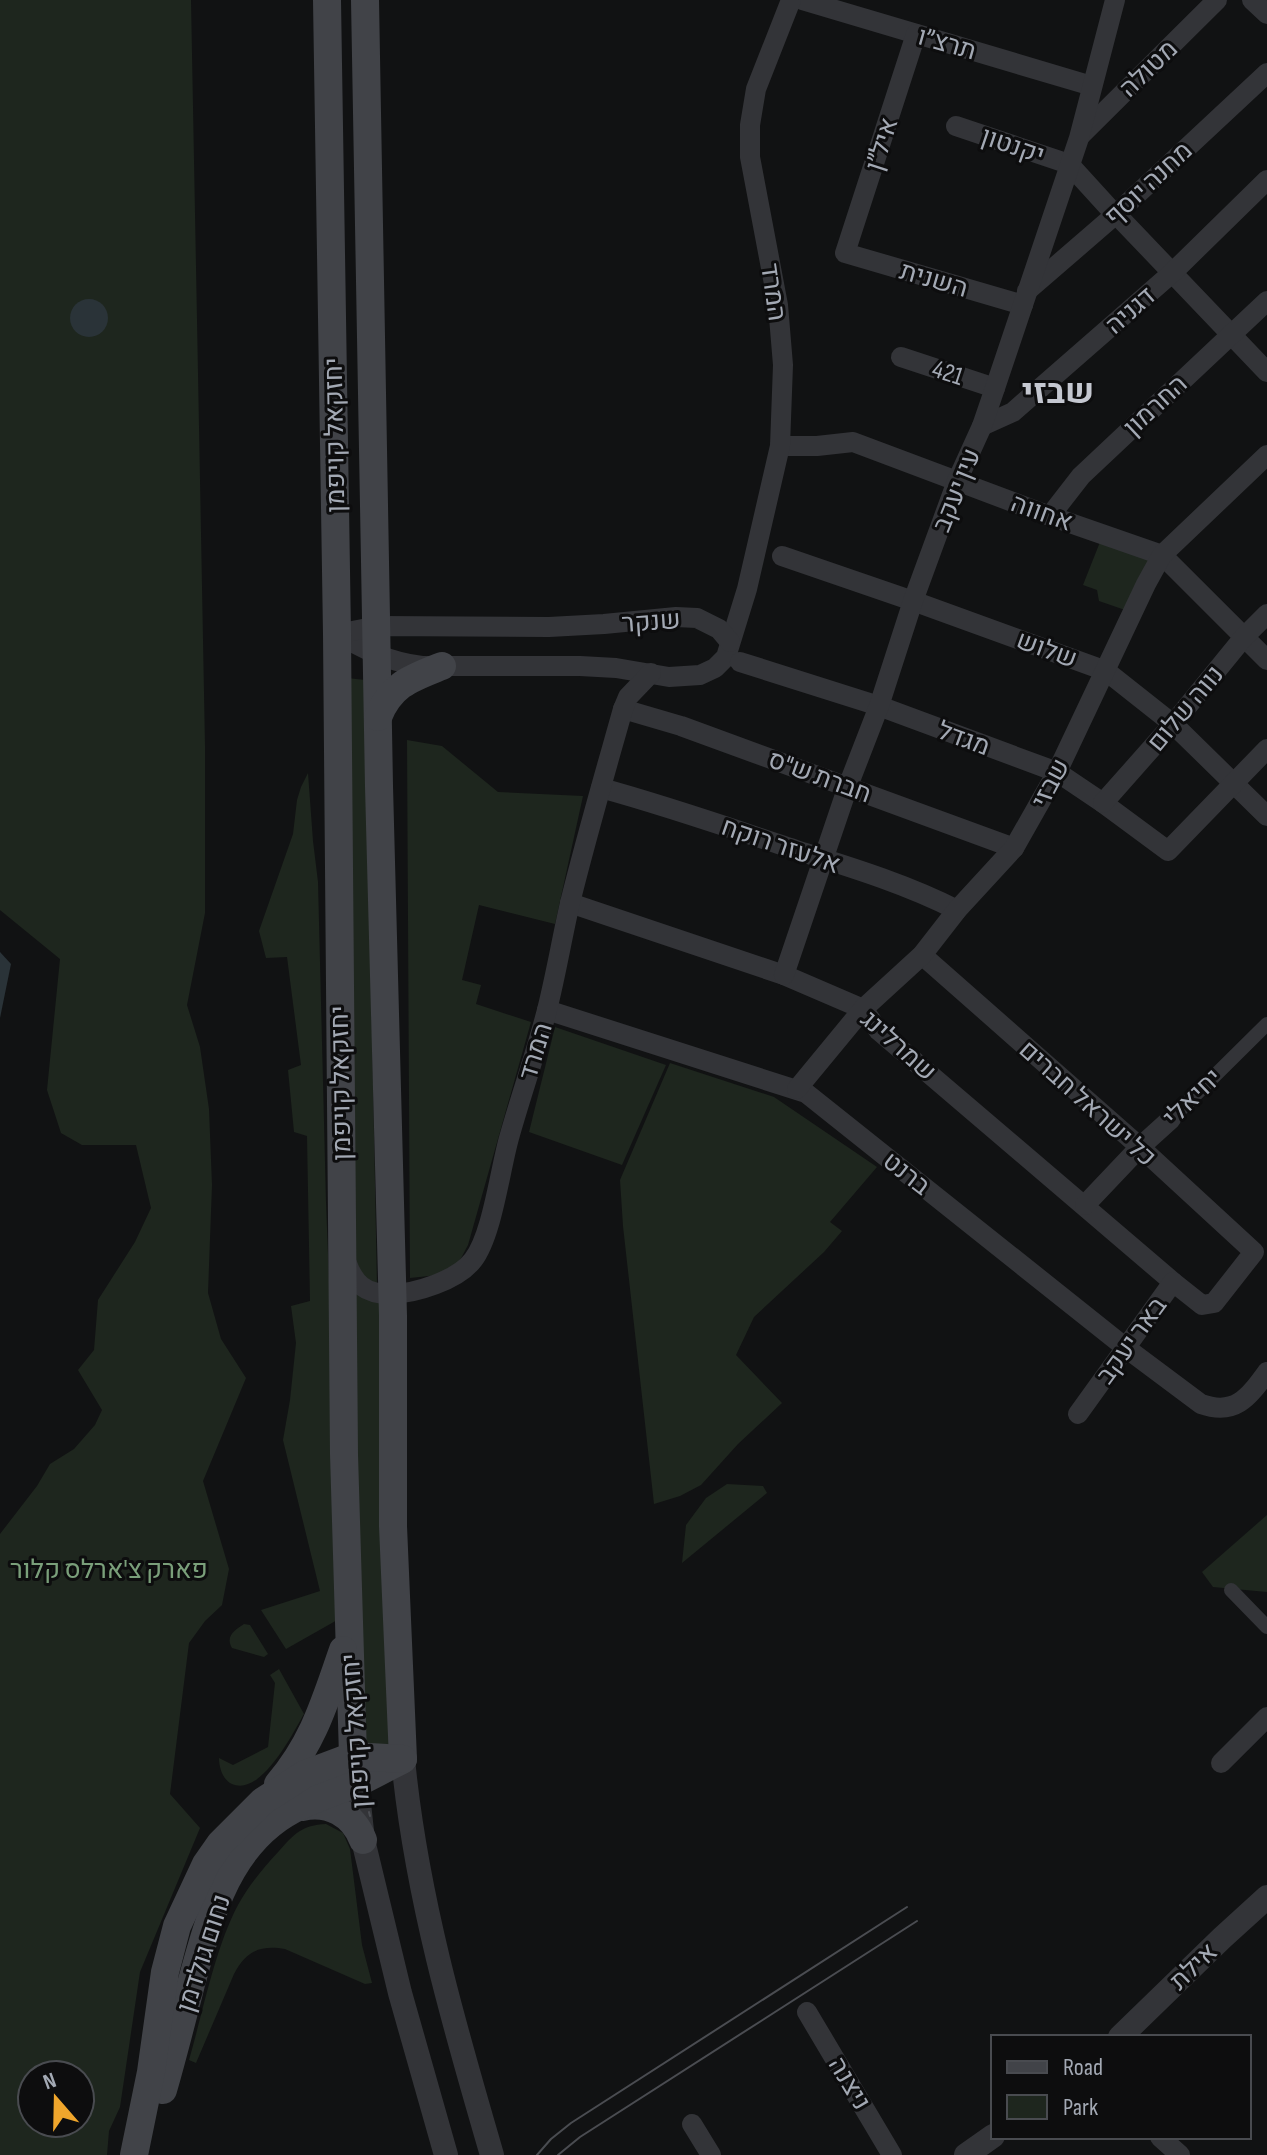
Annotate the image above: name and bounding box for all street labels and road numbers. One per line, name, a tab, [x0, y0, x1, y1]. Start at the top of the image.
street label: תרצ״ו	[914, 21, 979, 68]
street label: מטולה	[1114, 34, 1185, 104]
street label: איל״ן	[859, 114, 905, 175]
street label: יקנטון	[977, 121, 1048, 172]
street label: מחנה יוסף	[1099, 136, 1199, 232]
street label: השנית	[896, 256, 971, 305]
street label: המרד	[753, 261, 792, 323]
street label: דגניה	[1100, 281, 1162, 341]
street label: 421	[928, 354, 967, 393]
street label: יחזקאל קויפמן	[319, 357, 352, 513]
street label: החרמון	[1118, 369, 1194, 443]
street label: עין יעקב	[927, 444, 988, 537]
street label: אחווה	[1007, 488, 1076, 539]
street label: שנקר	[621, 605, 682, 640]
street label: שלוש	[1012, 625, 1081, 676]
street label: נווה שלום	[1141, 660, 1231, 758]
street label: מגדל	[933, 716, 994, 763]
street label: חברת ש"ס	[764, 744, 875, 810]
street label: שבזי	[1026, 754, 1077, 814]
street label: אלעזר רוקח	[717, 812, 844, 881]
street label: שמרלינג	[854, 1004, 942, 1088]
street label: יחזקאל קויפמן	[325, 1005, 358, 1161]
street label: המרד	[513, 1019, 560, 1084]
street label: כל ישראל חברים	[1012, 1035, 1162, 1174]
street label: יחיאלי	[1157, 1063, 1229, 1133]
street label: ברנט	[876, 1146, 936, 1203]
street label: באר יעקב	[1090, 1291, 1174, 1390]
street label: יחזקאל קויפמן	[336, 1652, 377, 1809]
street label: נחום גולדמן	[171, 1891, 238, 2016]
street label: אילת	[1164, 1937, 1224, 1997]
street label: ניצנה	[821, 2052, 876, 2116]

